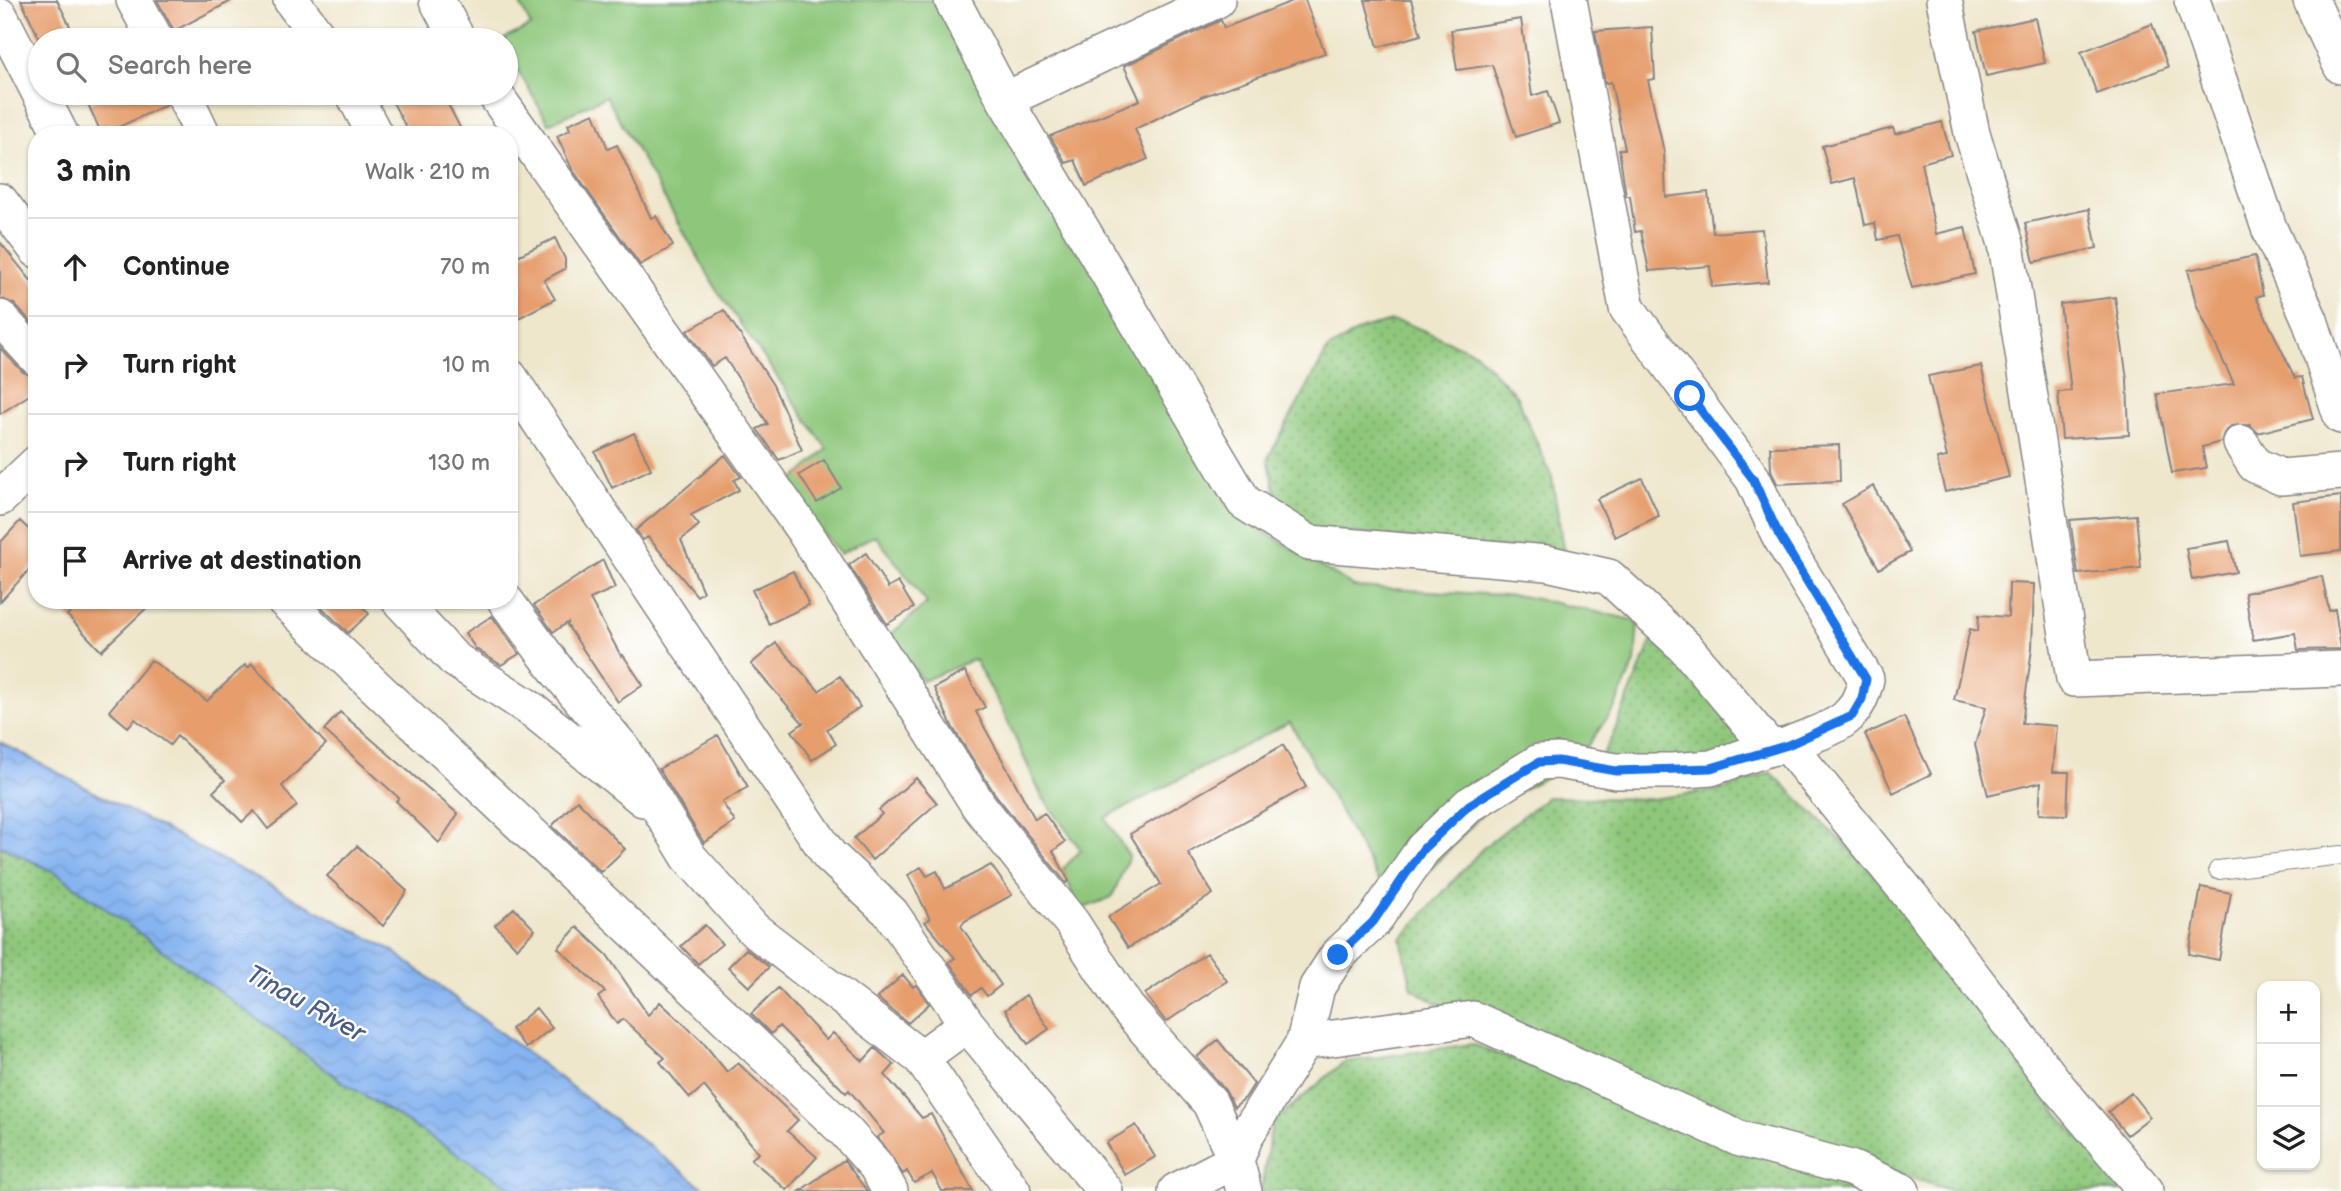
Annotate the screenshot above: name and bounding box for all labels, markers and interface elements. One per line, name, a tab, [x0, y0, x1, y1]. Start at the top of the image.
search box	[28, 28, 518, 105]
icon: search	[52, 48, 90, 86]
text: Search here	[108, 51, 252, 82]
text: 3 min	[56, 154, 131, 190]
text: Walk · 210 m	[365, 158, 490, 186]
icon: ahead	[56, 248, 94, 286]
text: Continue	[123, 252, 230, 283]
text: 70 m	[440, 253, 490, 281]
icon: right	[56, 346, 94, 384]
text: Turn right	[123, 350, 236, 381]
text: 10 m	[442, 351, 490, 379]
route start	[1674, 380, 1705, 411]
icon: right	[56, 444, 94, 482]
text: Turn right	[123, 448, 236, 479]
text: 130 m	[428, 449, 490, 477]
icon: arrive	[56, 542, 94, 580]
text: Arrive at destination	[123, 546, 362, 577]
route end	[1322, 939, 1353, 970]
water label: Tinau River	[241, 959, 371, 1050]
map controls	[2257, 981, 2320, 1170]
button: +	[2257, 981, 2320, 1044]
button: −	[2257, 1044, 2320, 1107]
button: layers	[2257, 1107, 2320, 1170]

